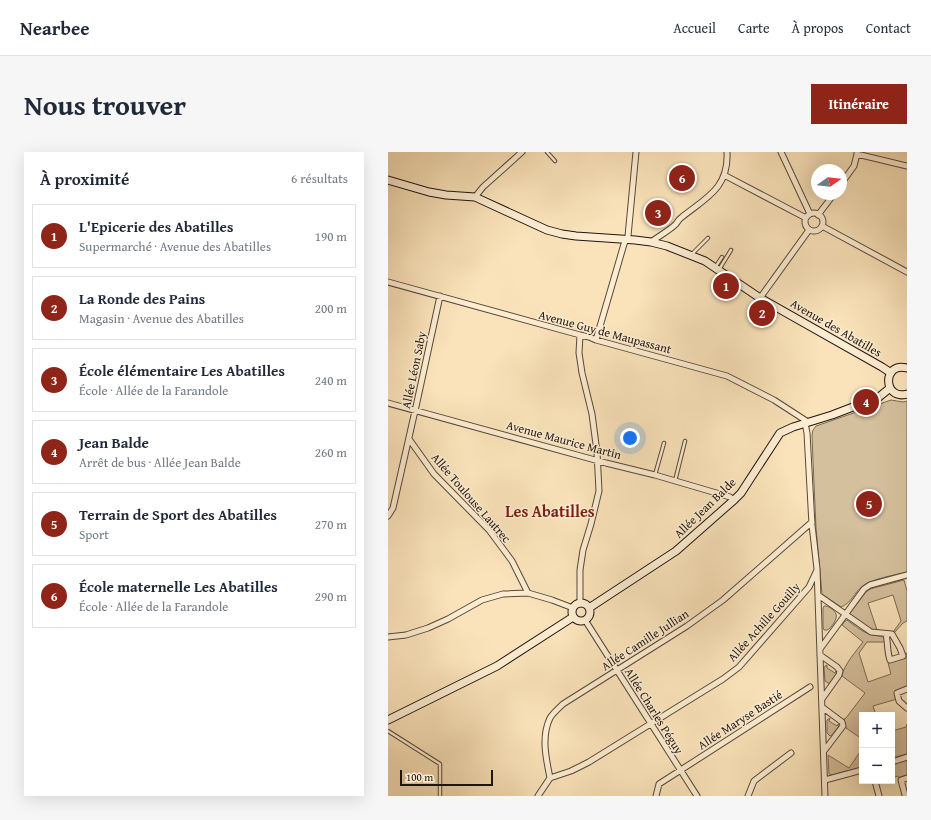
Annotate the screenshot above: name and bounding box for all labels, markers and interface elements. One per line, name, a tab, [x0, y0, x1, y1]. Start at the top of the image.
text: Nearbee	[20, 14, 90, 42]
text: Accueil	[673, 18, 716, 38]
text: Carte	[738, 18, 770, 38]
text: À propos	[792, 18, 844, 38]
text: Contact	[866, 18, 911, 38]
text: Nous trouver	[24, 84, 186, 125]
button: Itinéraire	[811, 84, 907, 124]
pin: 6	[669, 163, 695, 193]
north arrow	[811, 164, 847, 200]
text: À proximité	[40, 166, 129, 191]
text: 6 résultats	[291, 169, 348, 188]
pin: 3	[645, 198, 671, 228]
text: L'Epicerie des Abatilles	[79, 216, 233, 237]
text: 1	[51, 227, 57, 246]
text: 190 m	[315, 227, 347, 246]
text: Supermarché · Avenue des Abatilles	[79, 237, 271, 256]
pin: 1	[713, 271, 739, 301]
text: La Ronde des Pains	[79, 288, 205, 309]
street label: Avenue des Abatilles	[787, 294, 885, 361]
pin: 2	[749, 298, 775, 328]
text: 2	[51, 299, 57, 318]
text: 200 m	[315, 299, 347, 318]
street label: Avenue Guy de Maupassant	[537, 306, 674, 358]
text: Magasin · Avenue des Abatilles	[79, 309, 244, 328]
street label: Allée Léon Saby	[397, 330, 430, 410]
text: École élémentaire Les Abatilles	[79, 360, 285, 381]
text: 3	[51, 371, 57, 390]
text: 240 m	[315, 371, 347, 390]
text: École · Allée de la Farandole	[79, 381, 228, 400]
pin: 4	[853, 387, 879, 417]
street label: Avenue Maurice Martin	[505, 416, 624, 463]
your location	[620, 428, 640, 448]
text: Jean Balde	[79, 432, 149, 453]
text: 4	[51, 443, 57, 462]
text: 260 m	[315, 443, 347, 462]
street label: Allée Toulouse Lautrec	[428, 449, 516, 547]
text: Arrêt de bus · Allée Jean Balde	[79, 453, 241, 472]
street label: Allée Jean Balde	[670, 473, 740, 542]
pin: 5	[856, 489, 882, 519]
district label: Les Abatilles	[505, 499, 595, 523]
text: Terrain de Sport des Abatilles	[79, 504, 277, 525]
text: 5	[51, 515, 57, 534]
text: 270 m	[315, 515, 347, 534]
text: Sport	[79, 525, 109, 544]
text: École maternelle Les Abatilles	[79, 576, 278, 597]
street label: Allée Achille Gouilly	[723, 578, 804, 665]
text: 6	[51, 587, 57, 606]
text: 290 m	[315, 587, 347, 606]
text: École · Allée de la Farandole	[79, 597, 228, 616]
street label: Allée Camille Jullian	[598, 605, 692, 674]
street label: Allée Charles Péguy	[621, 664, 688, 757]
street label: Allée Maryse Bastié	[694, 686, 786, 753]
map controls	[859, 712, 895, 784]
button: +	[859, 712, 895, 748]
button: −	[859, 748, 895, 784]
scale bar	[400, 768, 493, 787]
text: 100 m	[406, 769, 433, 785]

